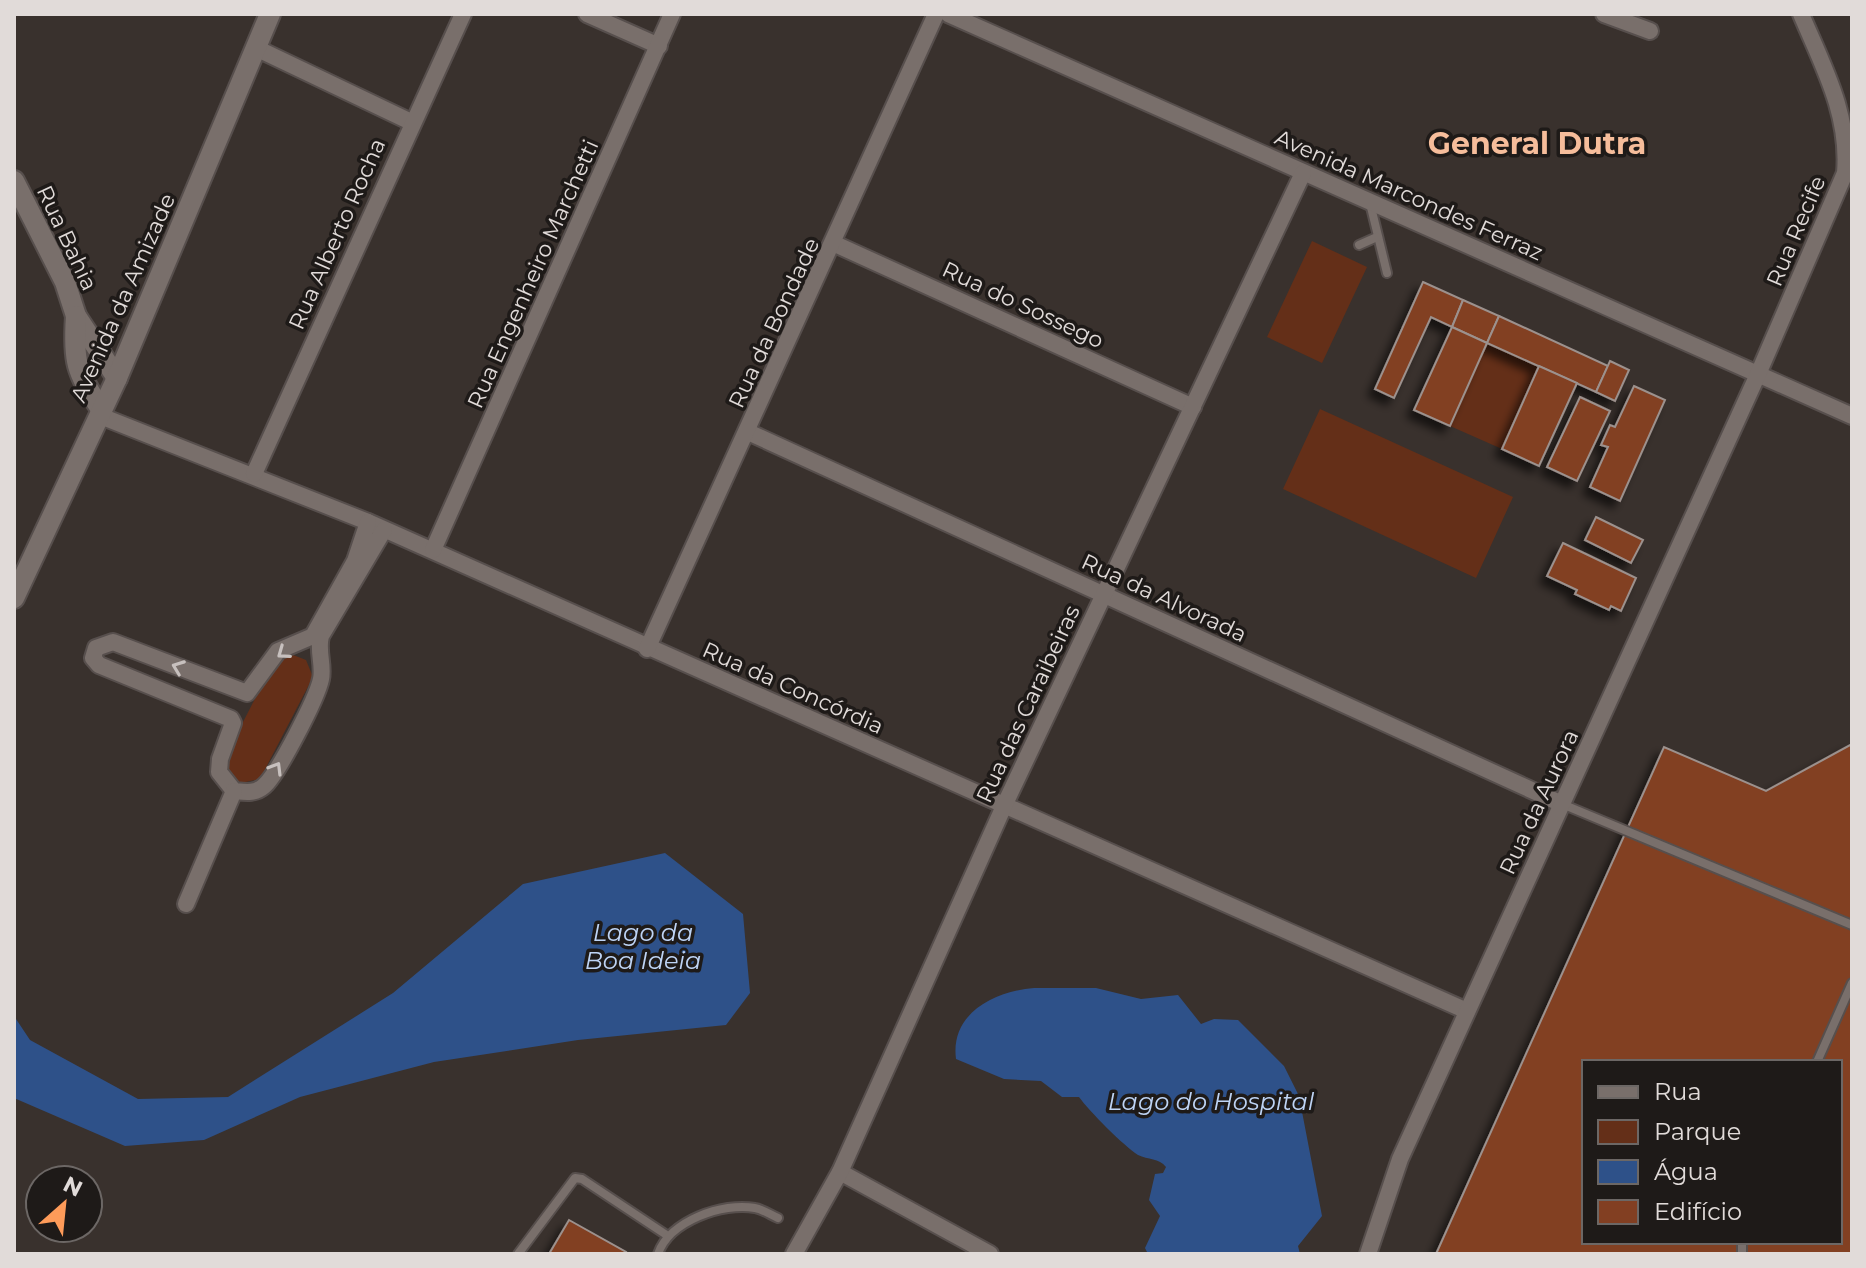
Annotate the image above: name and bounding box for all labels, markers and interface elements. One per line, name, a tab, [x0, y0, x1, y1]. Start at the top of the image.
street label: Avenida Marcondes Ferraz	[1271, 124, 1547, 266]
district label: General Dutra	[1428, 125, 1646, 162]
street label: Rua Alberto Rocha	[283, 134, 391, 334]
street label: Rua Engenheiro Marchetti	[462, 136, 604, 412]
street label: Rua Recife	[1761, 172, 1831, 290]
street label: Rua Bahia	[31, 181, 103, 295]
street label: Avenida da Amizade	[65, 189, 181, 407]
street label: Rua da Bondade	[723, 234, 825, 412]
street label: Rua do Sossego	[938, 256, 1108, 354]
street label: Rua da Alvorada	[1077, 548, 1251, 648]
street label: Rua das Caraibeiras	[970, 601, 1086, 807]
street label: Rua da Concórdia	[698, 636, 888, 740]
one-way arrow	[277, 643, 292, 658]
one-way arrow	[172, 660, 186, 677]
street label: Rua da Aurora	[1494, 725, 1584, 879]
one-way arrow	[266, 762, 282, 777]
water label: Lago da Boa Ideia	[585, 918, 701, 975]
legend	[1582, 1060, 1842, 1244]
text: Rua	[1654, 1077, 1702, 1106]
water label: Lago do Hospital	[1108, 1087, 1315, 1116]
text: Parque	[1654, 1117, 1741, 1146]
text: Água	[1654, 1157, 1718, 1186]
north arrow	[24, 1164, 104, 1244]
text: N	[59, 1171, 87, 1203]
text: Edifício	[1654, 1197, 1742, 1226]

